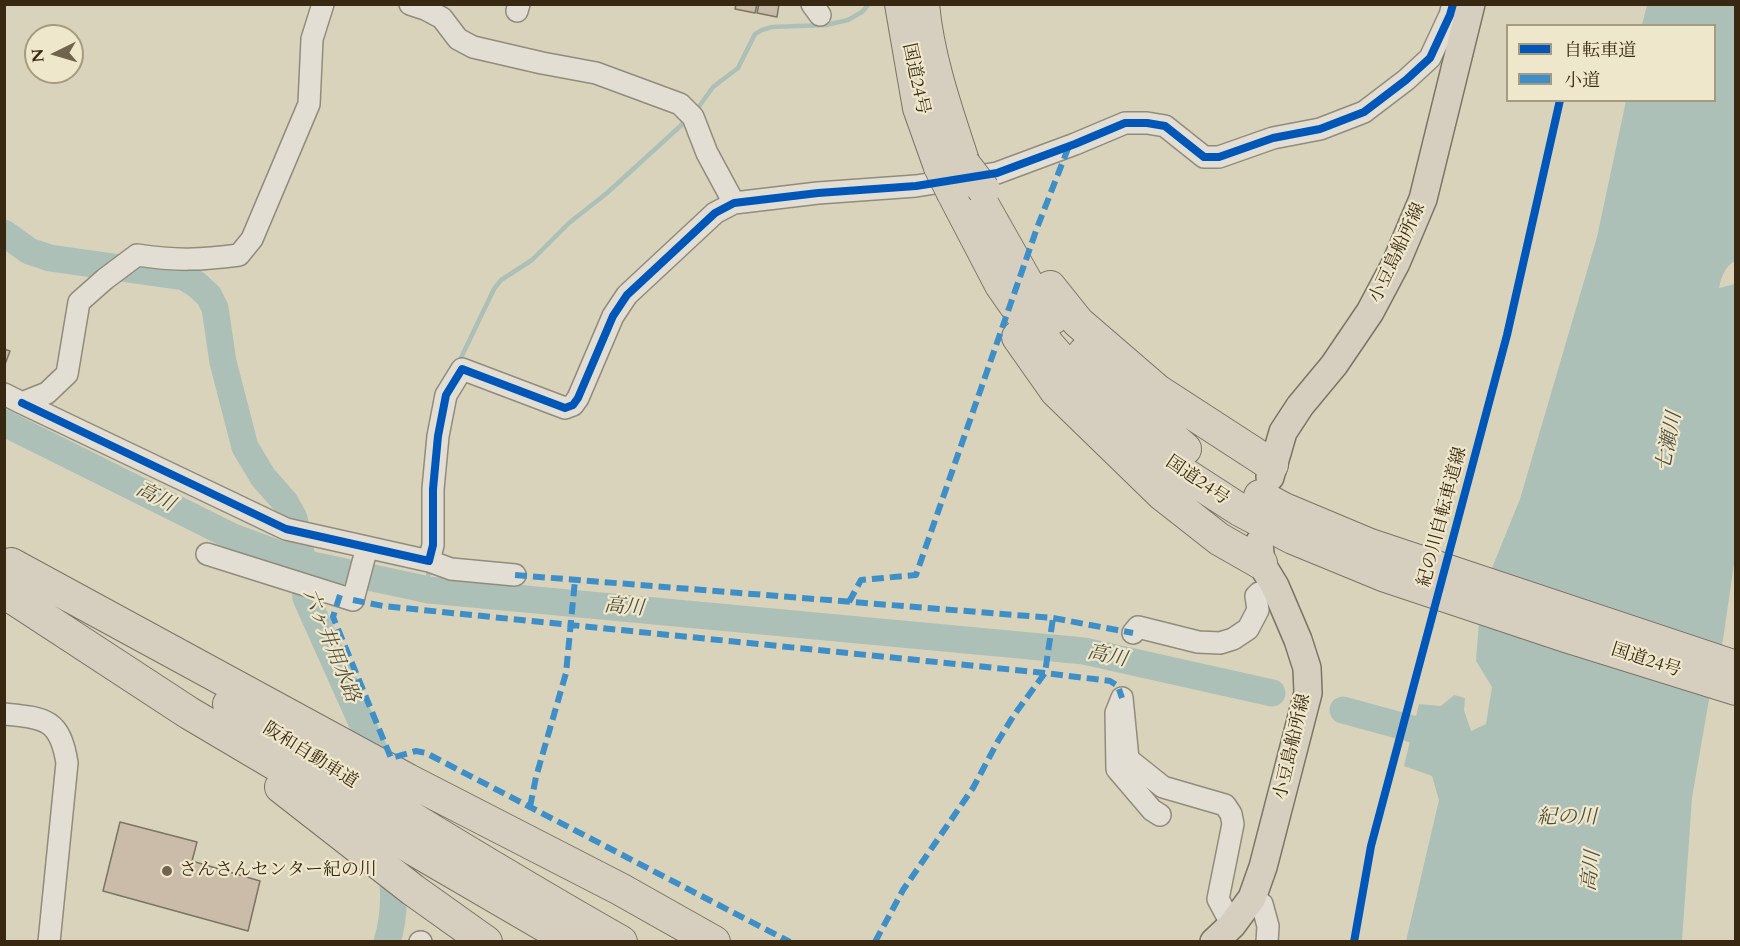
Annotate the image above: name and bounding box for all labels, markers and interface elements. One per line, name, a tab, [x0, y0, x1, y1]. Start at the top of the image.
north arrow	[24, 24, 84, 84]
legend	[1506, 24, 1716, 102]
text: 自転車道	[1564, 38, 1636, 63]
street label: 国道24号	[897, 41, 933, 117]
text: N	[26, 48, 50, 63]
text: 小道	[1564, 68, 1600, 93]
street label: 小豆島船所線	[1365, 199, 1431, 307]
water label: 七瀬川	[1652, 410, 1688, 474]
street label: 紀の川自転車道線	[1414, 445, 1472, 589]
street label: 国道24号	[1161, 452, 1233, 510]
water label: 高川	[132, 478, 178, 518]
water label: 六ヶ井用水路	[296, 586, 364, 706]
water label: 高川	[603, 594, 645, 622]
street label: 国道24号	[1608, 640, 1684, 682]
water label: 高川	[1085, 641, 1129, 673]
street label: 小豆島船所線	[1270, 692, 1316, 802]
street label: 阪和自動車道	[258, 718, 362, 794]
water label: 紀の川	[1537, 806, 1597, 830]
water label: 高川	[1578, 850, 1606, 892]
place label: さんさんセンター紀の川	[179, 860, 377, 882]
marker: さんさんセンター紀の川	[160, 864, 174, 878]

